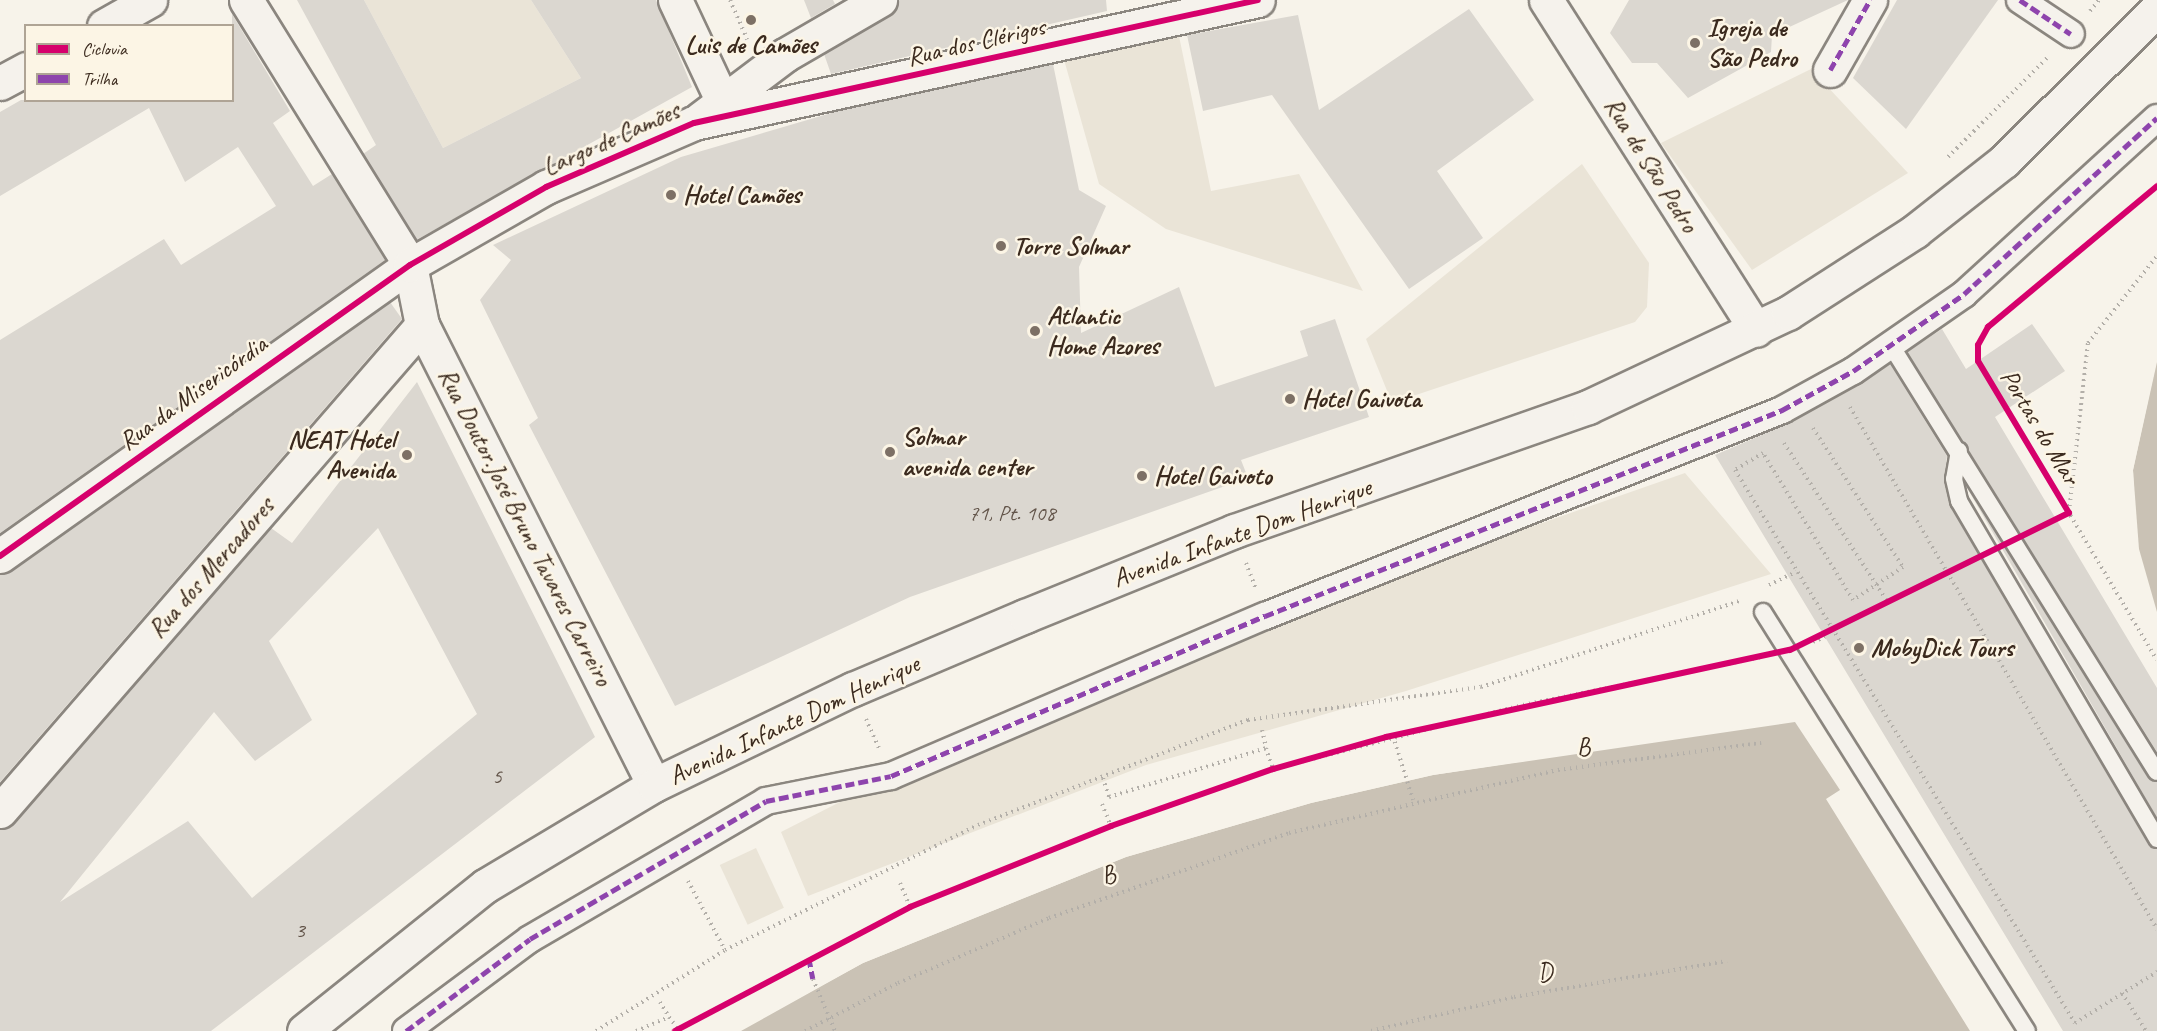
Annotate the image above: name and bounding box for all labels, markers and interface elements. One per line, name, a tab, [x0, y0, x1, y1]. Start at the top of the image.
street label: Rua dos Clérigos	[904, 11, 1048, 73]
place label: Igreja de São Pedro	[1707, 12, 1796, 74]
marker: Luis de Camões	[744, 13, 758, 27]
legend	[24, 24, 234, 102]
place label: Luis de Camões	[685, 29, 817, 61]
marker: Igreja de São Pedro	[1688, 36, 1702, 50]
text: Ciclovia	[82, 38, 127, 60]
text: Trilha	[82, 68, 117, 90]
street label: Rua de São Pedro	[1597, 92, 1705, 238]
street label: Largo de Camões	[538, 95, 684, 183]
place label: Hotel Camões	[683, 179, 801, 211]
marker: Hotel Camões	[664, 188, 678, 202]
place label: Torre Solmar	[1013, 230, 1128, 262]
marker: Torre Solmar	[994, 239, 1008, 253]
place label: Atlantic Home Azores	[1047, 300, 1160, 362]
marker: Atlantic Home Azores	[1028, 324, 1042, 338]
street label: Rua da Misericórdia	[112, 329, 274, 457]
street label: Rua Doutor.José Bruno Tavares Carreiro	[431, 363, 619, 691]
street label: Portas do Mar	[1993, 364, 2087, 490]
place label: Hotel Gaivota	[1302, 383, 1422, 415]
marker: Hotel Gaivota	[1283, 392, 1297, 406]
place label: Solmar avenida center	[902, 421, 1032, 482]
place label: NEAT Hotel Avenida	[288, 424, 395, 485]
marker: Solmar avenida center	[883, 445, 897, 459]
marker: NEAT Hotel Avenida	[400, 448, 414, 462]
place label: Hotel Gaivoto	[1154, 460, 1272, 492]
marker: Hotel Gaivoto	[1135, 469, 1149, 483]
street label: Avenida Infante Dom Henrique	[1109, 472, 1375, 594]
street label: Rua dos Mercadores	[141, 491, 281, 645]
house number: 71, Pt. 108	[969, 501, 1055, 527]
place label: MobyDick Tours	[1871, 632, 2013, 664]
marker: MobyDick Tours	[1852, 641, 1866, 655]
street label: Avenida Infante Dom Henrique	[664, 648, 924, 792]
street label: B	[1574, 731, 1592, 763]
house number: 5	[492, 764, 502, 790]
street label: B	[1096, 858, 1120, 892]
house number: 3	[295, 918, 305, 944]
street label: D	[1535, 955, 1555, 989]

